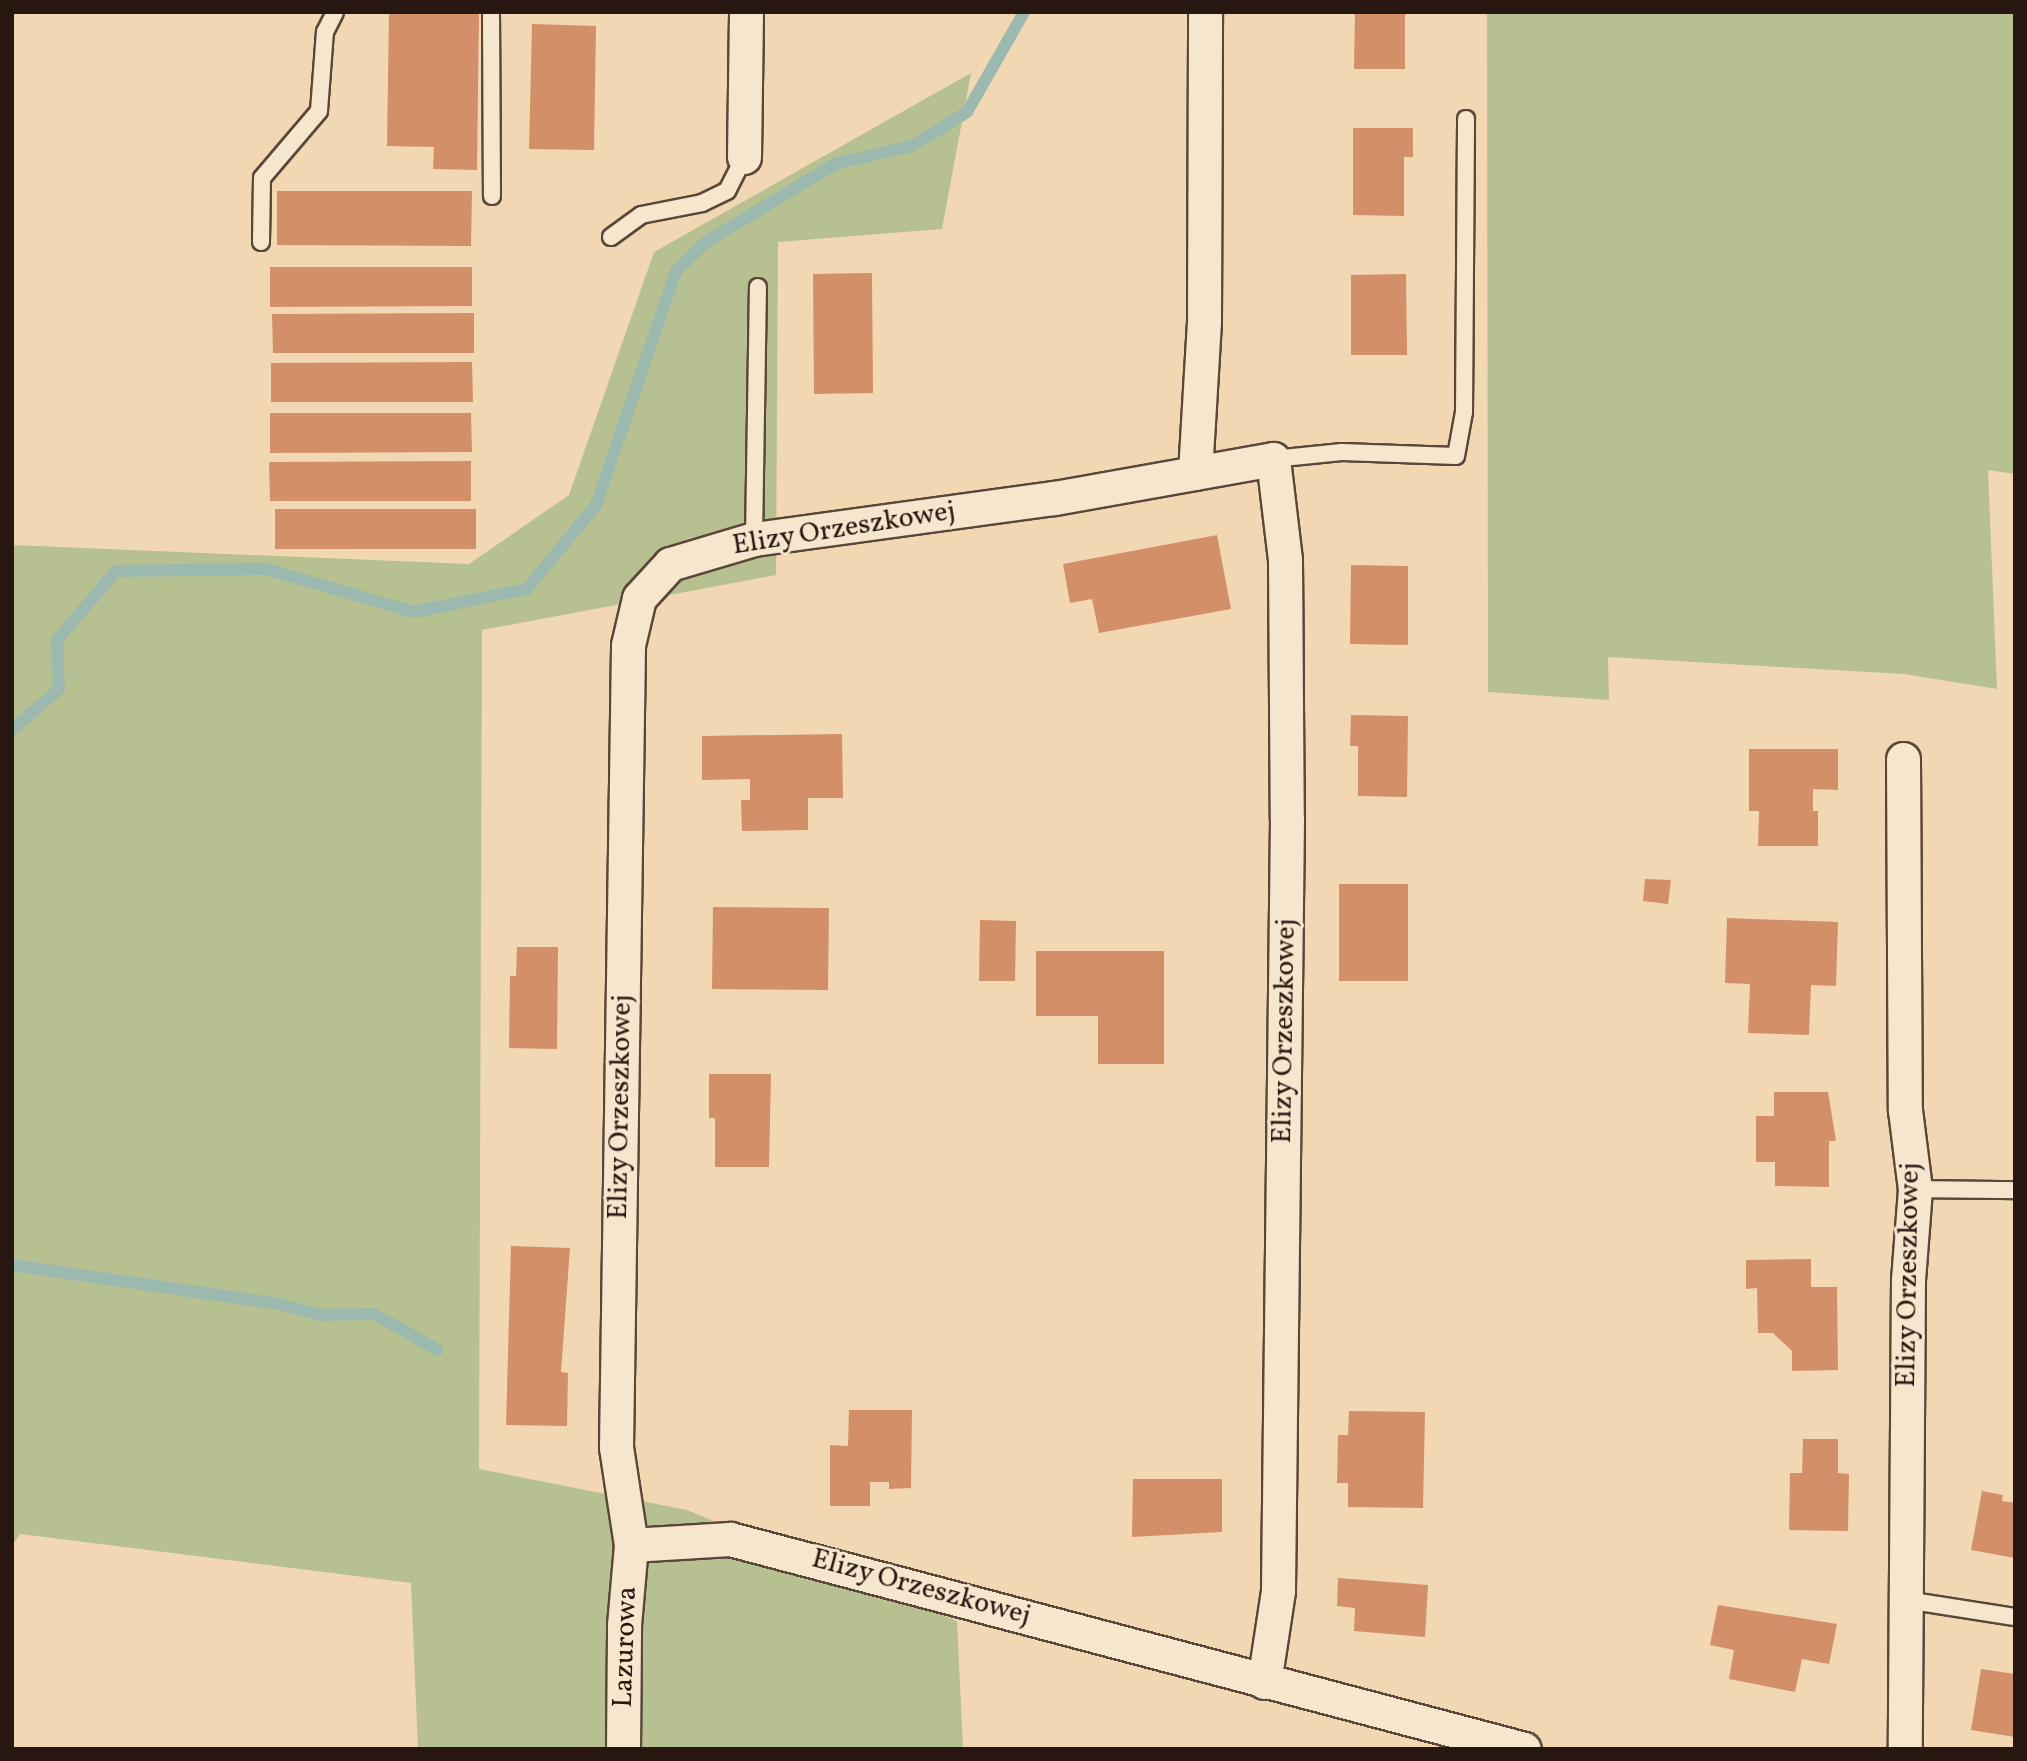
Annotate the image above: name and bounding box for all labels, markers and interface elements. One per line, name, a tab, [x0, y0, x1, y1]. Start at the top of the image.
street label: Elizy Orzeszkowej	[730, 495, 958, 563]
street label: Elizy Orzeszkowej	[1266, 918, 1304, 1144]
street label: Elizy Orzeszkowej	[602, 994, 640, 1220]
street label: Elizy Orzeszkowej	[1890, 1162, 1928, 1388]
street label: Elizy Orzeszkowej	[808, 1543, 1034, 1633]
street label: Lazurowa	[607, 1586, 645, 1708]

